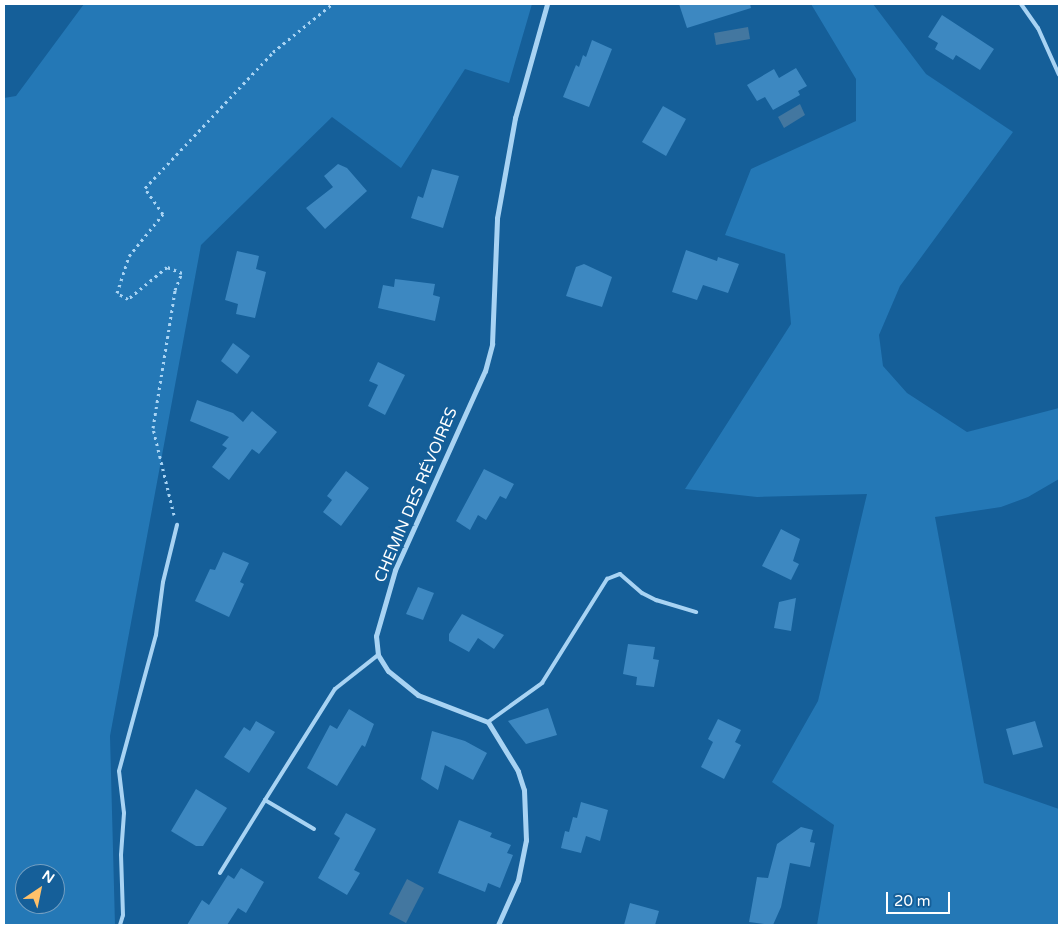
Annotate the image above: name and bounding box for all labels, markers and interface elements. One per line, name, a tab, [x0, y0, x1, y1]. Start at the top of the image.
street label: CHEMIN DES RÉVOIRES	[370, 405, 462, 585]
north arrow	[15, 864, 65, 914]
text: N	[39, 867, 58, 887]
scale bar	[888, 882, 952, 914]
text: 20 m	[894, 892, 931, 910]

